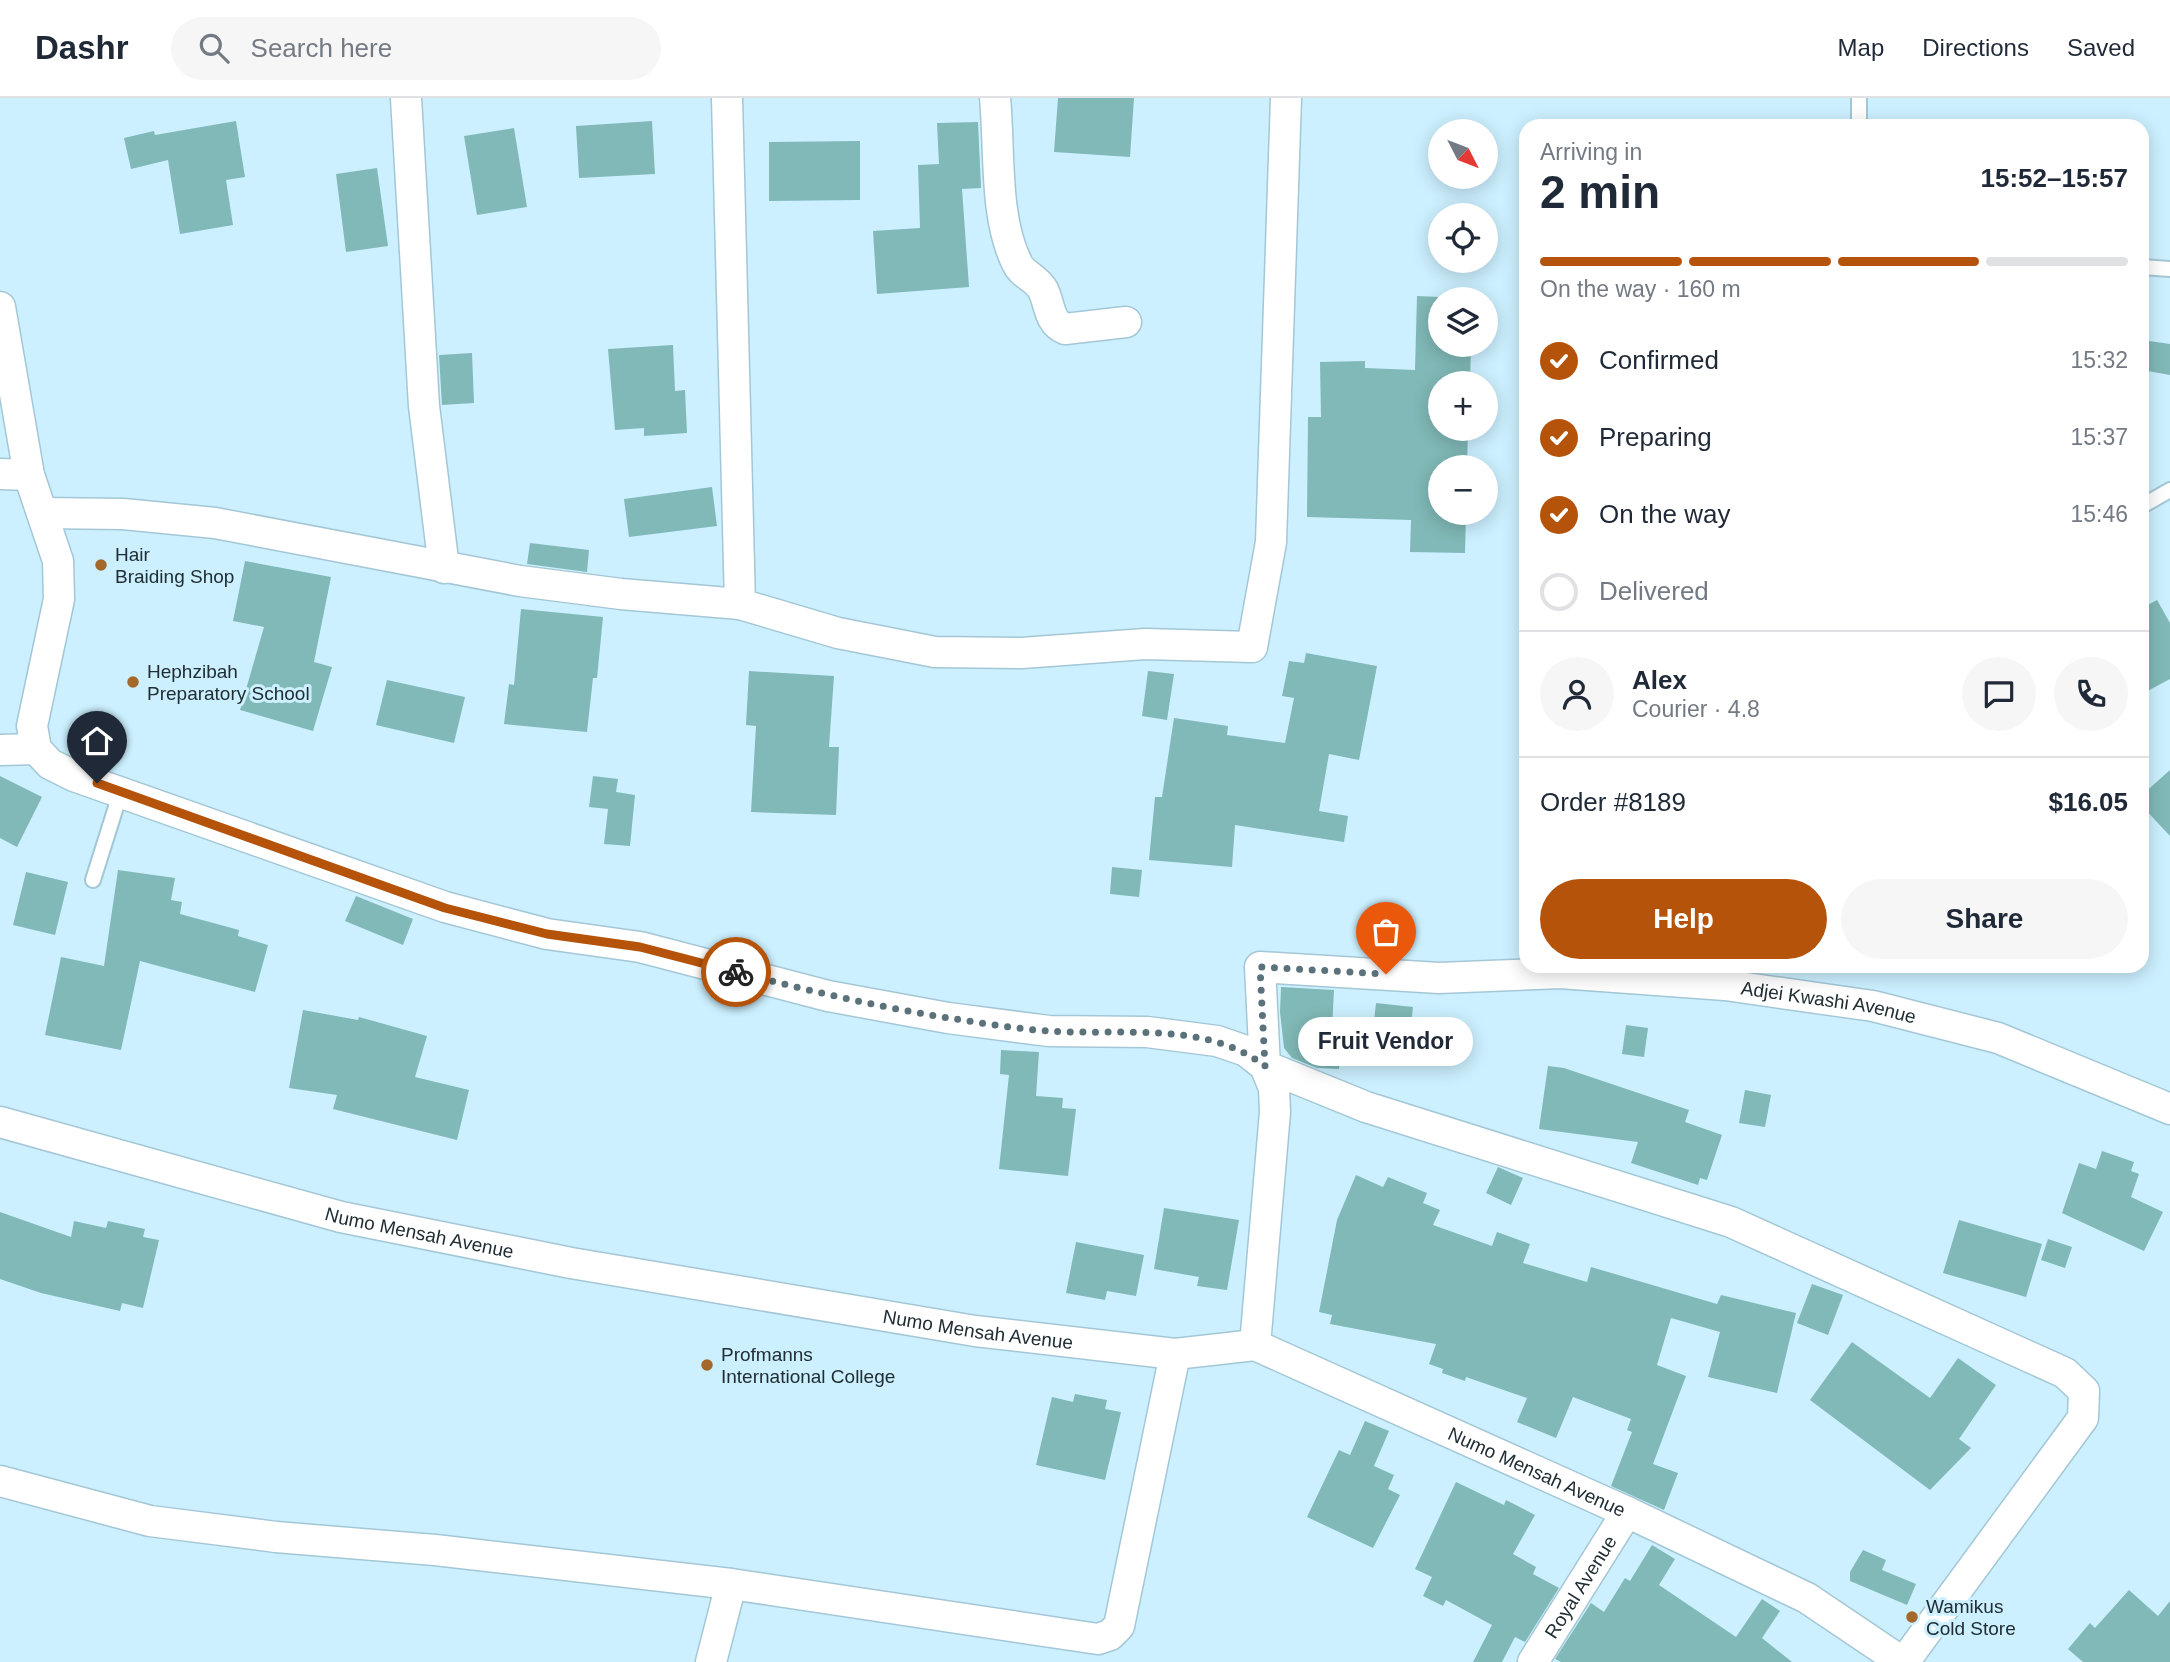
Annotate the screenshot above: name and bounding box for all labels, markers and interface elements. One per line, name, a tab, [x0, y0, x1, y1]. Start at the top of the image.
search box	[171, 17, 661, 80]
text: Dashr	[35, 29, 129, 66]
icon: search	[195, 29, 233, 67]
text: Search here	[251, 33, 392, 63]
text: Map	[1838, 34, 1884, 61]
text: Directions	[1922, 34, 2029, 61]
text: Saved	[2067, 34, 2135, 61]
north arrow	[1428, 119, 1498, 189]
map controls	[1428, 119, 1498, 525]
text: Arriving in	[1540, 139, 1642, 165]
text: 15:52–15:57	[1981, 163, 2128, 193]
text: 2 min	[1540, 166, 1660, 218]
button: locate	[1428, 203, 1498, 273]
text: On the way · 160 m	[1540, 276, 1741, 302]
button: layers	[1428, 287, 1498, 357]
icon: check	[1540, 342, 1578, 380]
text: Confirmed	[1599, 345, 1719, 375]
text: 15:32	[2070, 347, 2128, 373]
button: +	[1428, 371, 1498, 441]
icon: check	[1540, 419, 1578, 457]
text: Preparing	[1599, 422, 1712, 452]
text: 15:37	[2070, 424, 2128, 450]
button: −	[1428, 455, 1498, 525]
icon: check	[1540, 496, 1578, 534]
text: On the way	[1599, 499, 1731, 529]
text: 15:46	[2070, 501, 2128, 527]
place label: Hair Braiding Shop	[115, 544, 234, 587]
marker: Hair Braiding Shop	[93, 557, 109, 573]
text: Delivered	[1599, 576, 1709, 606]
button: person	[1540, 657, 1614, 731]
button: chat	[1962, 657, 2036, 731]
button: phone	[2054, 657, 2128, 731]
place label: Hephzibah Preparatory School	[147, 661, 310, 704]
text: Alex	[1632, 665, 1687, 695]
marker: Hephzibah Preparatory School	[125, 674, 141, 690]
text: Courier · 4.8	[1632, 696, 1760, 722]
pin	[67, 711, 127, 783]
icon: home	[78, 722, 116, 760]
text: Order #8189	[1540, 787, 1686, 817]
text: $16.05	[2048, 787, 2128, 817]
button: Help	[1540, 879, 1827, 959]
button: Share	[1841, 879, 2128, 959]
pin	[1356, 902, 1416, 974]
icon: bag	[1367, 913, 1405, 951]
courier	[701, 937, 771, 1007]
icon: bike	[717, 953, 755, 991]
street label: Adjei Kwashi Avenue	[1740, 977, 1918, 1027]
callout: Fruit Vendor	[1298, 1016, 1474, 1065]
text: Fruit Vendor	[1318, 1028, 1453, 1054]
street label: Numo Mensah Avenue	[323, 1203, 516, 1262]
street label: Numo Mensah Avenue	[881, 1305, 1074, 1353]
place label: Profmanns International College	[721, 1344, 895, 1387]
marker: Profmanns International College	[699, 1357, 715, 1373]
street label: Numo Mensah Avenue	[1445, 1423, 1629, 1520]
street label: Royal Avenue	[1540, 1531, 1620, 1642]
place label: Wamikus Cold Store	[1926, 1596, 2016, 1639]
marker: Wamikus Cold Store	[1904, 1609, 1920, 1625]

